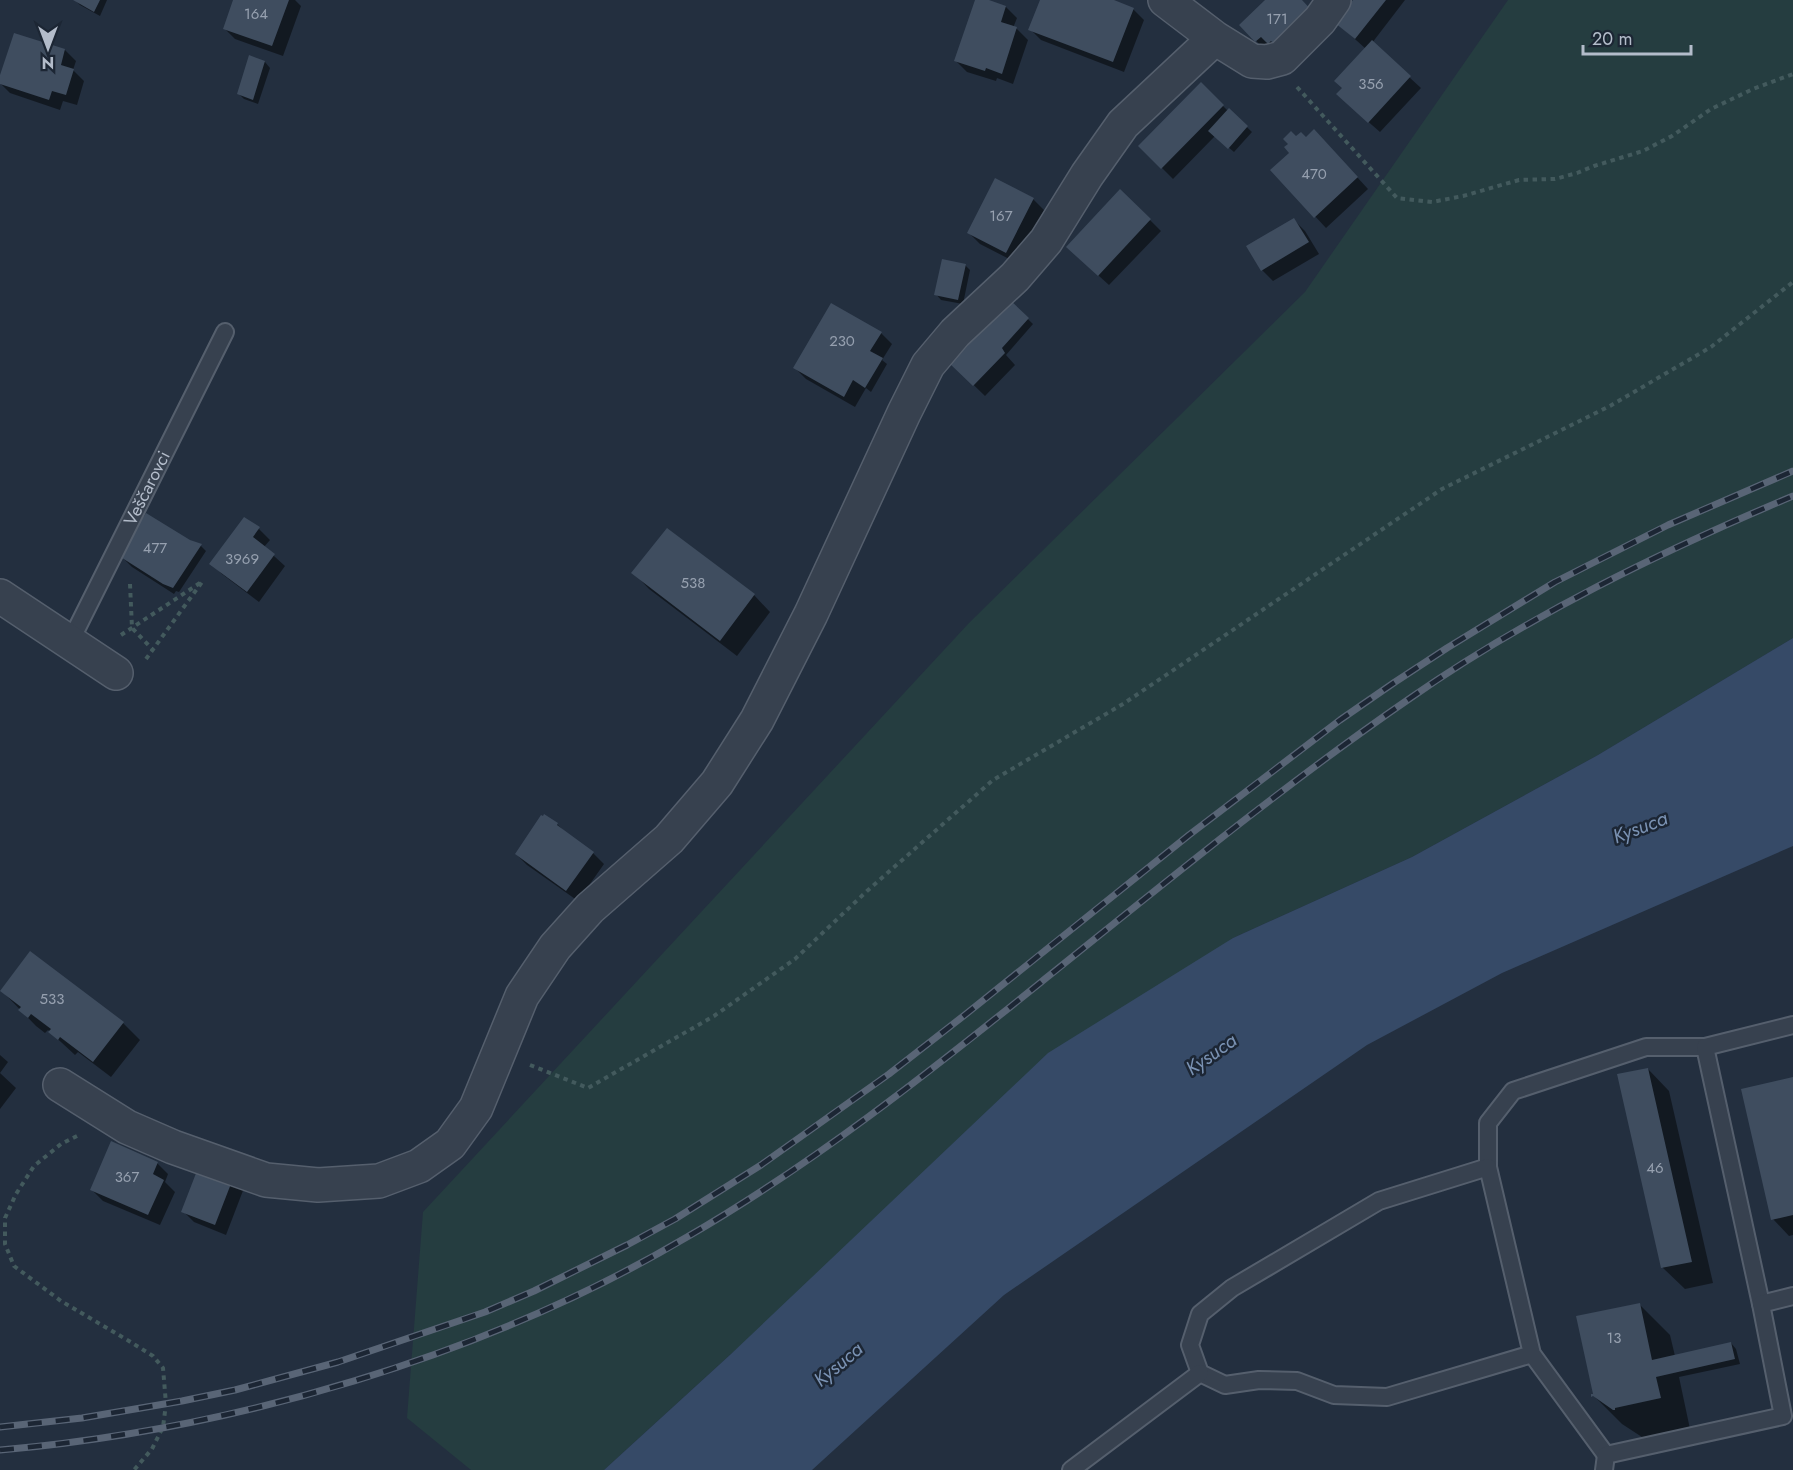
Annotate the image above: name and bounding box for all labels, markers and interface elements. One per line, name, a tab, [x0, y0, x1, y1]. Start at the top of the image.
house number: 164	[244, 3, 268, 25]
house number: 171	[1266, 8, 1288, 30]
north arrow	[18, 18, 78, 78]
scale bar	[1583, 18, 1691, 56]
text: 20 m	[1592, 26, 1632, 52]
text: N	[42, 51, 54, 74]
house number: 356	[1358, 73, 1384, 95]
house number: 470	[1301, 163, 1327, 185]
house number: 167	[989, 205, 1013, 227]
house number: 230	[829, 330, 855, 352]
street label: Veščarovci	[117, 446, 177, 530]
house number: 477	[143, 537, 167, 559]
house number: 3969	[225, 548, 259, 570]
house number: 538	[681, 572, 705, 594]
water label: Kysuca	[1608, 804, 1672, 851]
house number: 533	[40, 988, 64, 1010]
water label: Kysuca	[1180, 1026, 1243, 1083]
house number: 46	[1646, 1157, 1664, 1179]
house number: 367	[115, 1166, 139, 1188]
house number: 13	[1607, 1327, 1621, 1349]
water label: Kysuca	[807, 1335, 869, 1394]

